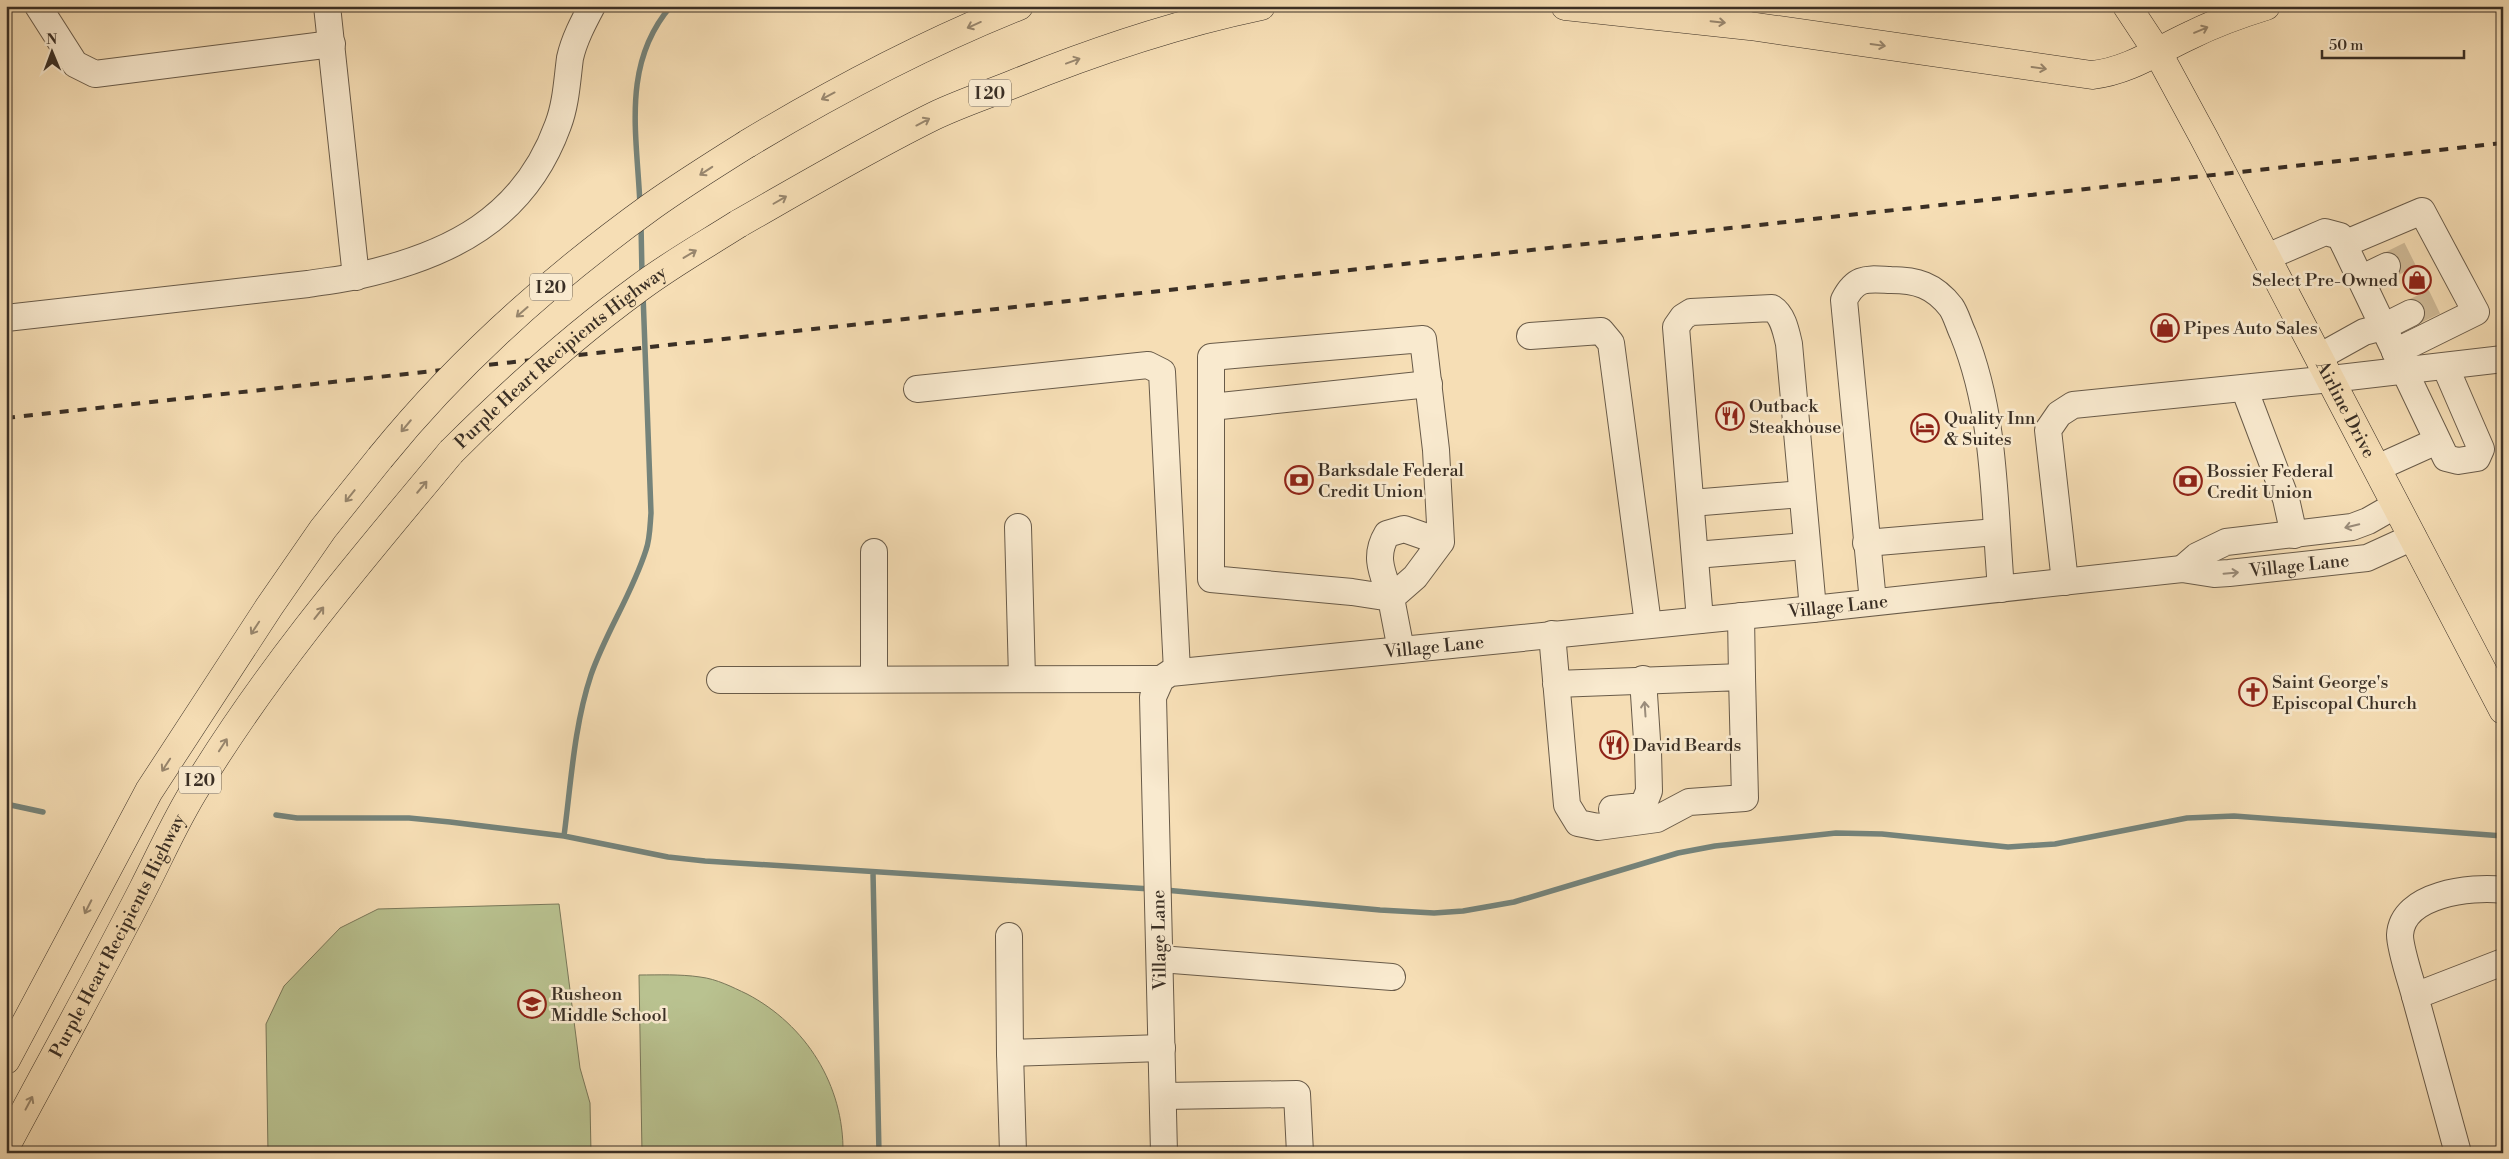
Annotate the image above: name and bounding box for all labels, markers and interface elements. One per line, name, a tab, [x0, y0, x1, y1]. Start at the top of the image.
one-way arrow	[1709, 17, 1725, 27]
one-way arrow	[967, 21, 982, 30]
one-way arrow	[2193, 25, 2208, 35]
north arrow	[28, 28, 78, 78]
scale bar	[2322, 28, 2464, 60]
text: N	[46, 31, 57, 49]
text: 50 m	[2329, 36, 2363, 55]
one-way arrow	[1870, 40, 1886, 50]
one-way arrow	[1065, 56, 1081, 65]
one-way arrow	[2031, 63, 2047, 73]
road number: I 20	[969, 80, 1011, 106]
one-way arrow	[821, 92, 836, 101]
one-way arrow	[915, 117, 930, 127]
one-way arrow	[699, 165, 713, 176]
one-way arrow	[773, 195, 788, 205]
one-way arrow	[682, 249, 696, 259]
street label: Purple Heart Recipients Highway	[450, 261, 671, 454]
shop icon: Select Pre-Owned	[2402, 265, 2432, 295]
place label: Select Pre-Owned	[2252, 269, 2399, 292]
road number: I 20	[530, 274, 572, 300]
one-way arrow	[515, 306, 528, 318]
shop icon: Pipes Auto Sales	[2150, 313, 2180, 343]
place label: Pipes Auto Sales	[2184, 317, 2318, 340]
street label: Airline Drive	[2310, 356, 2380, 462]
place label: Outback Steakhouse	[1749, 395, 1841, 439]
restaurant icon: Outback Steakhouse	[1715, 401, 1745, 431]
place label: Quality Inn & Suites	[1944, 407, 2036, 451]
hotel icon: Quality Inn & Suites	[1910, 413, 1940, 443]
one-way arrow	[401, 419, 412, 432]
place label: Barksdale Federal Credit Union	[1317, 459, 1465, 503]
place label: Bossier Federal Credit Union	[2206, 460, 2334, 504]
bank icon: Barksdale Federal Credit Union	[1284, 465, 1314, 495]
bank icon: Bossier Federal Credit Union	[2173, 466, 2203, 496]
one-way arrow	[416, 481, 427, 494]
one-way arrow	[344, 490, 355, 503]
one-way arrow	[2345, 522, 2361, 531]
street label: Village Lane	[2247, 549, 2350, 583]
one-way arrow	[2222, 568, 2238, 577]
street label: Village Lane	[1786, 590, 1889, 624]
one-way arrow	[313, 607, 324, 620]
one-way arrow	[250, 621, 260, 635]
street label: Village Lane	[1382, 631, 1485, 664]
place label: Saint George's Episcopal Church	[2272, 671, 2417, 715]
church icon: Saint George's Episcopal Church	[2238, 677, 2268, 707]
one-way arrow	[1640, 701, 1650, 717]
restaurant icon: David Beards	[1599, 730, 1629, 760]
place label: David Beards	[1633, 734, 1741, 757]
one-way arrow	[219, 738, 229, 752]
one-way arrow	[161, 757, 171, 771]
road number: I 20	[179, 766, 221, 794]
street label: Purple Heart Recipients Highway	[45, 810, 191, 1062]
street label: Village Lane	[1147, 890, 1172, 991]
one-way arrow	[83, 899, 93, 914]
place label: Rusheon Middle School	[551, 983, 668, 1027]
school or university icon: Rusheon Middle School	[517, 989, 547, 1019]
one-way arrow	[24, 1095, 34, 1110]

